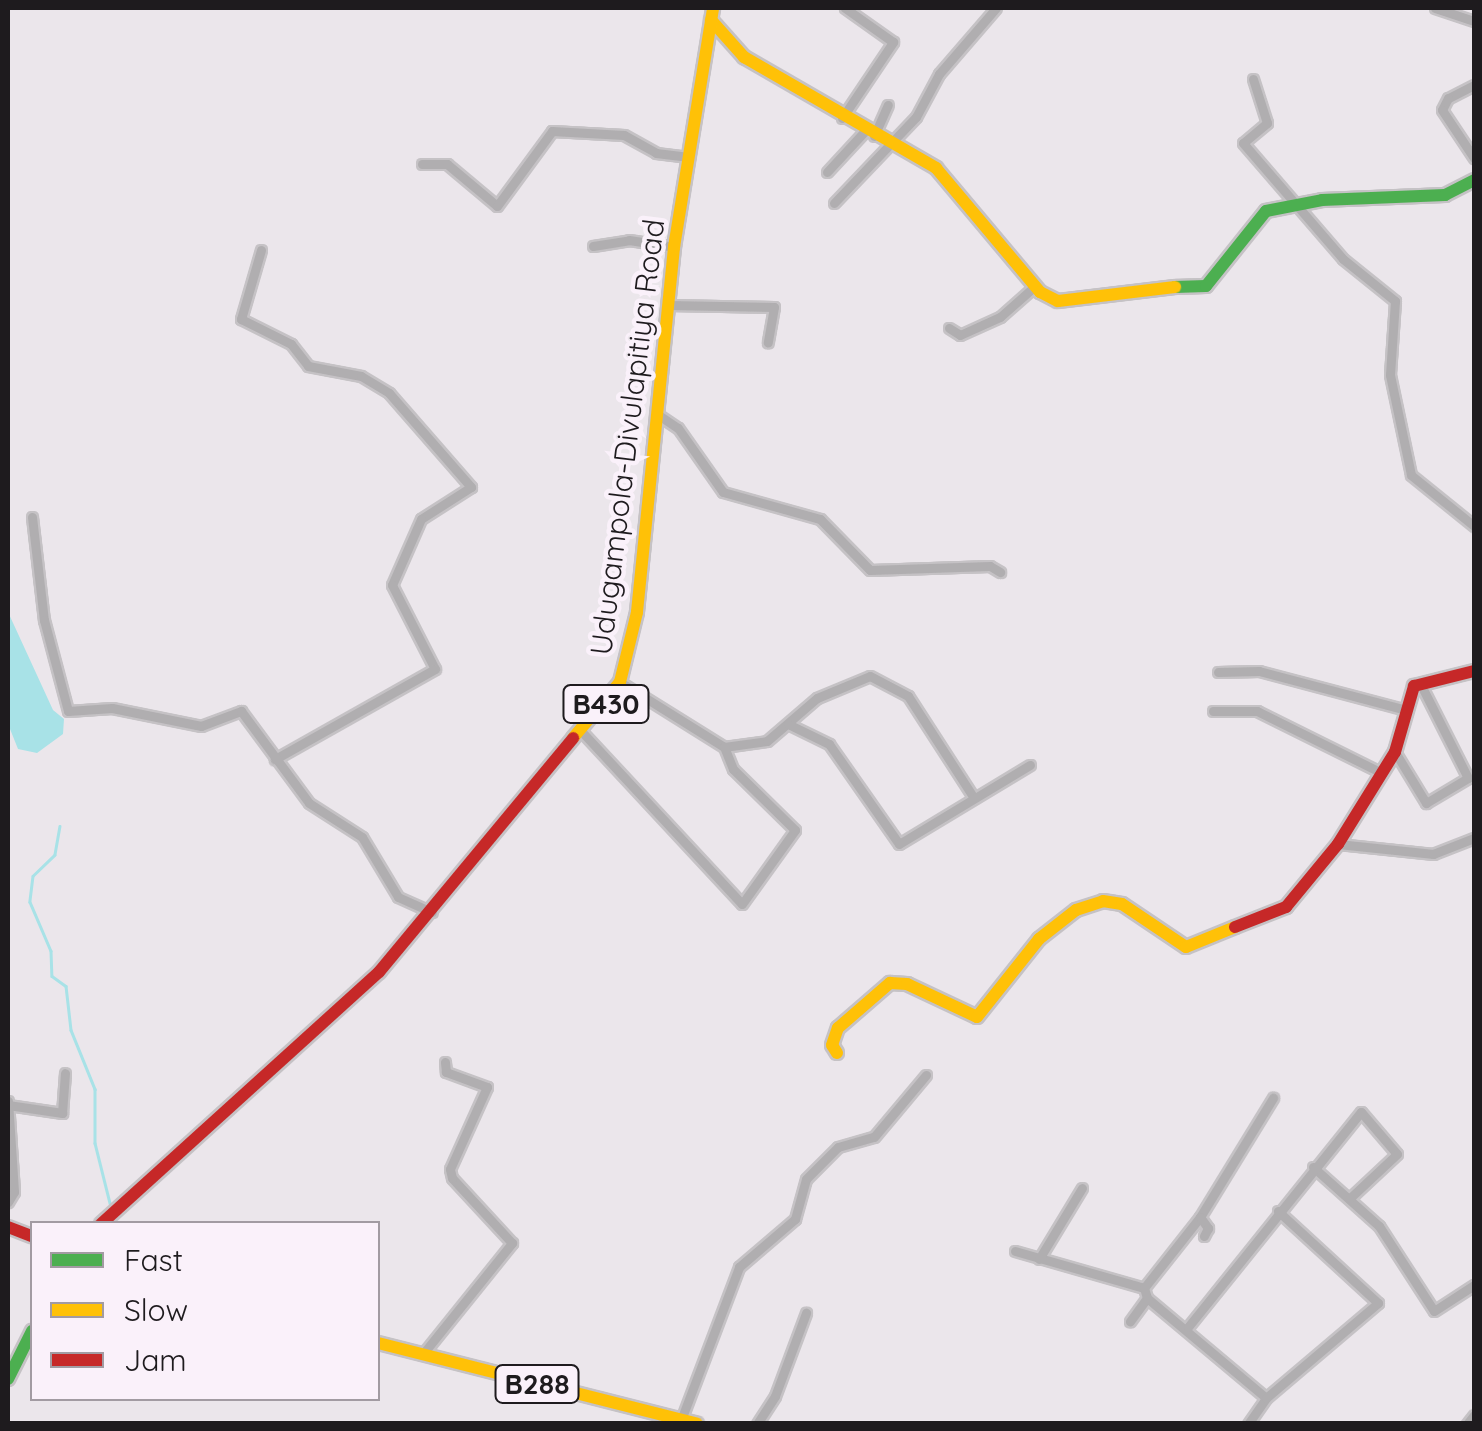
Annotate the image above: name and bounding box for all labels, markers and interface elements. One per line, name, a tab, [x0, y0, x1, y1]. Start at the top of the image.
street label: Udugampola-Divulapitiya Road	[582, 217, 672, 657]
road number: B430	[561, 681, 651, 727]
legend	[30, 1221, 380, 1401]
text: Fast	[124, 1241, 183, 1279]
text: Slow	[124, 1291, 188, 1329]
text: Jam	[124, 1341, 187, 1379]
road number: B288	[494, 1361, 580, 1407]

